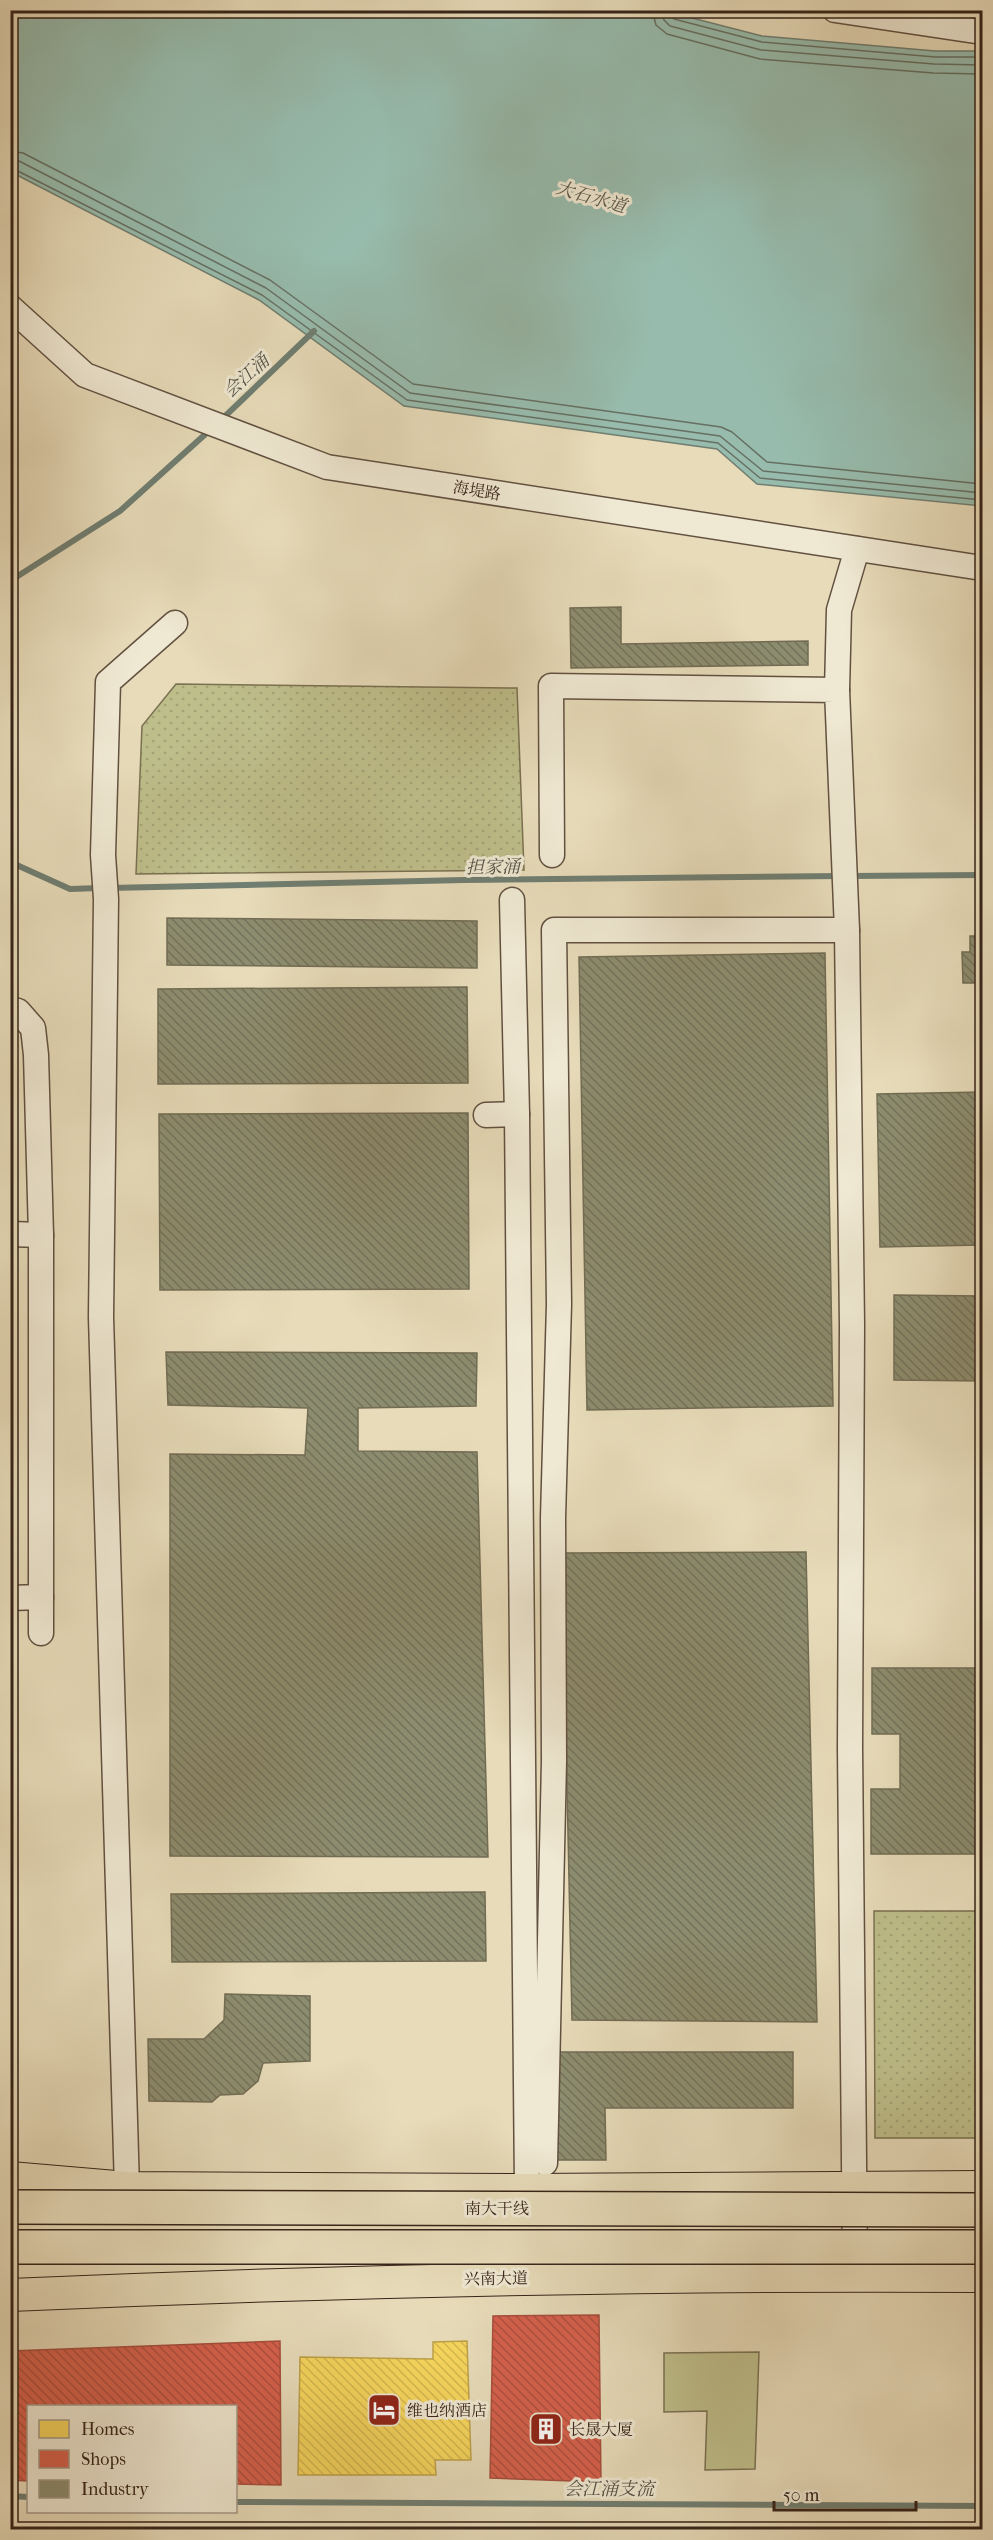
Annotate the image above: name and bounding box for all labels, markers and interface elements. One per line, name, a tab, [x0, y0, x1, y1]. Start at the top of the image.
water label: 大石水道	[553, 177, 631, 218]
water label: 会江涌	[219, 349, 275, 402]
street label: 海堤路	[452, 477, 502, 504]
water label: 担家涌	[466, 856, 522, 878]
street label: 南大干线	[465, 2199, 529, 2218]
street label: 兴南大道	[464, 2268, 528, 2289]
hotel icon: 维也纳酒店	[366, 2392, 402, 2428]
place label: 维也纳酒店	[407, 2401, 487, 2420]
legend	[27, 2405, 237, 2513]
building icon: 长晟大厦	[528, 2411, 564, 2447]
text: Homes	[81, 2419, 135, 2440]
place label: 长晟大厦	[569, 2420, 633, 2439]
text: Shops	[81, 2449, 126, 2470]
scale bar	[774, 2474, 916, 2512]
text: Industry	[81, 2479, 150, 2500]
water label: 会江涌支流	[564, 2479, 657, 2500]
text: 50 m	[783, 2485, 820, 2506]

